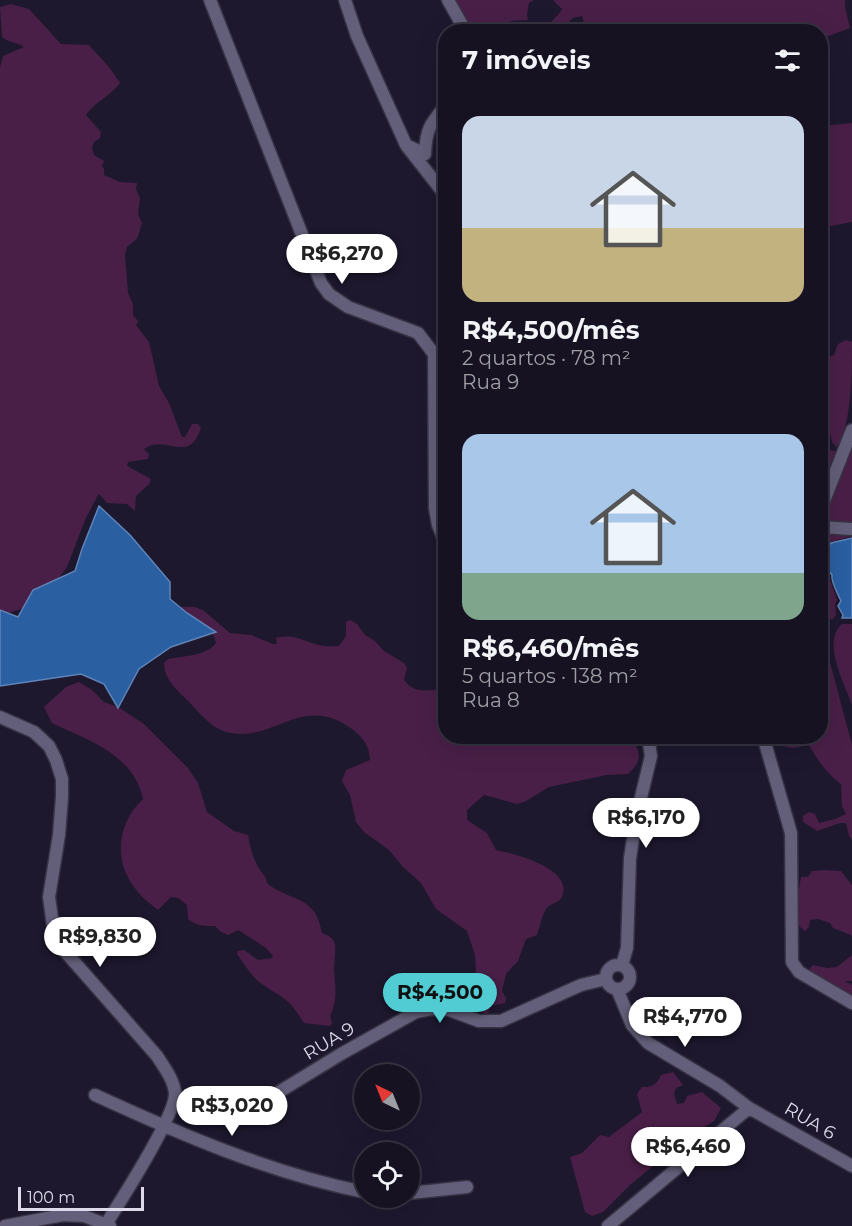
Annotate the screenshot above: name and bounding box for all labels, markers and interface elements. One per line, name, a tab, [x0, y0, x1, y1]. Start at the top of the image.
text: 7 imóveis	[462, 44, 591, 76]
icon: filters	[771, 44, 804, 77]
icon: home	[579, 155, 687, 263]
pin: R$6,270	[287, 234, 397, 285]
text: R$6,270	[300, 241, 384, 265]
text: R$4,500/mês	[462, 314, 640, 346]
text: 2 quartos · 78 m²	[462, 346, 631, 370]
text: Rua 9	[462, 370, 519, 394]
icon: home	[579, 473, 687, 581]
text: R$6,460/mês	[462, 632, 639, 664]
text: 5 quartos · 138 m²	[462, 664, 638, 688]
text: Rua 8	[462, 688, 520, 712]
pin: R$6,170	[591, 798, 701, 849]
text: R$6,170	[607, 805, 685, 829]
pin: R$9,830	[45, 917, 155, 968]
text: R$9,830	[58, 924, 142, 948]
pin: R$4,500	[385, 973, 495, 1024]
text: R$4,500	[397, 980, 483, 1004]
pin: R$4,770	[630, 997, 740, 1048]
text: R$4,770	[643, 1004, 727, 1028]
street label: RUA 9	[300, 1017, 359, 1065]
north arrow	[354, 1064, 420, 1130]
map controls	[354, 1064, 420, 1208]
pin: R$3,020	[177, 1086, 287, 1137]
text: R$3,020	[190, 1093, 274, 1117]
street label: RUA 6	[780, 1098, 840, 1144]
pin: R$6,460	[633, 1127, 743, 1178]
text: R$6,460	[645, 1134, 731, 1158]
button: locate	[354, 1142, 420, 1208]
scale bar	[18, 1184, 144, 1212]
text: 100 m	[27, 1188, 75, 1207]

